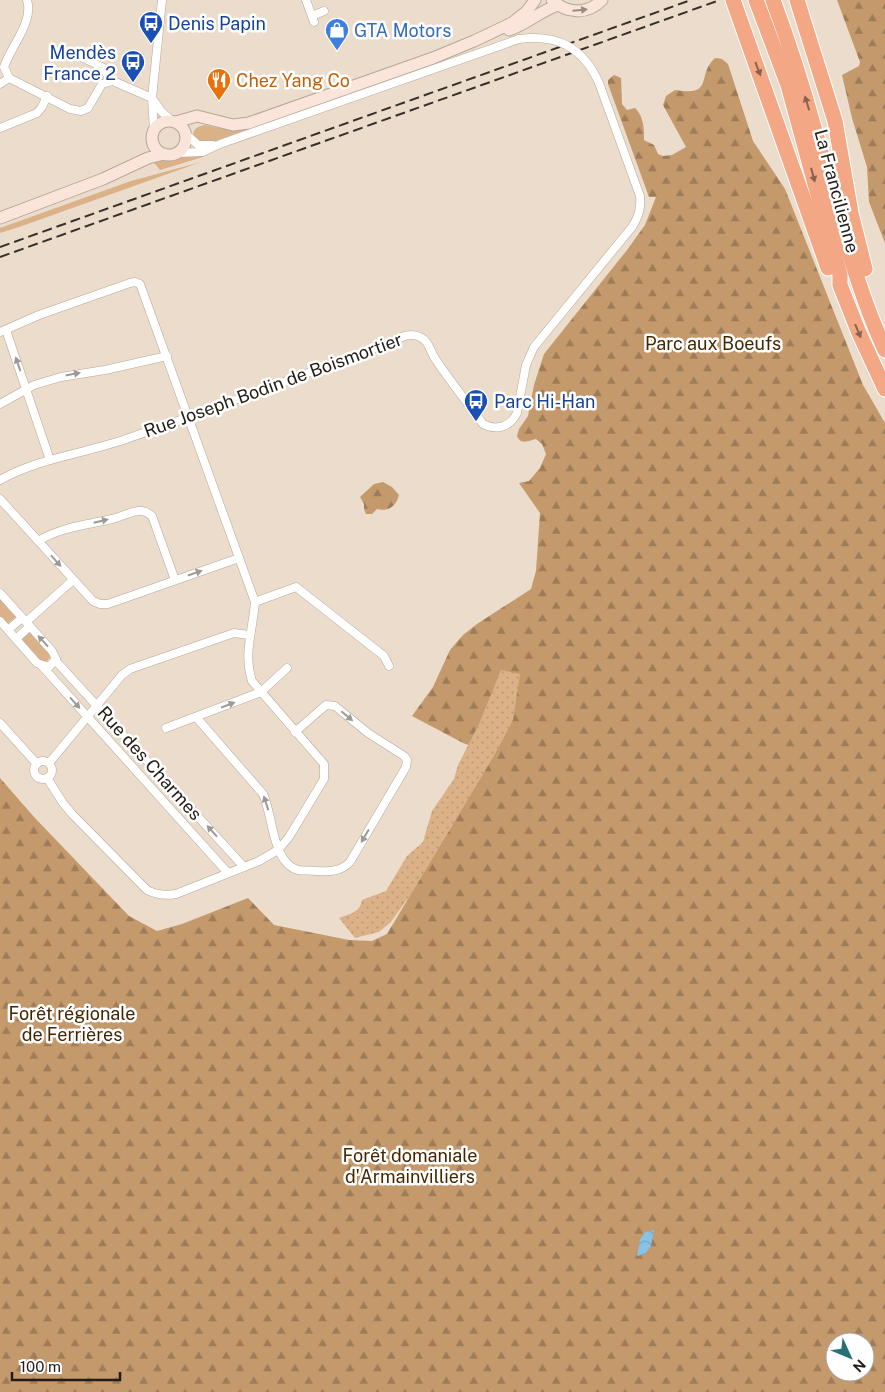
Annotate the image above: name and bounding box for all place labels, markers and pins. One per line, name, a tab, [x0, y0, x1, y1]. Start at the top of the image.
bus stop icon: Denis Papin	[138, 10, 164, 44]
place label: Denis Papin	[168, 13, 266, 34]
shop icon: GTA Motors	[324, 17, 350, 51]
place label: GTA Motors	[354, 20, 451, 41]
place label: Mendès France 2	[43, 42, 116, 84]
bus stop icon: Mendès France 2	[120, 49, 146, 83]
restaurant icon: Chez Yang Co	[206, 67, 232, 101]
place label: Chez Yang Co	[236, 70, 350, 91]
bus stop icon: Parc Hi-Han	[463, 388, 489, 422]
place label: Parc Hi-Han	[494, 391, 595, 412]

